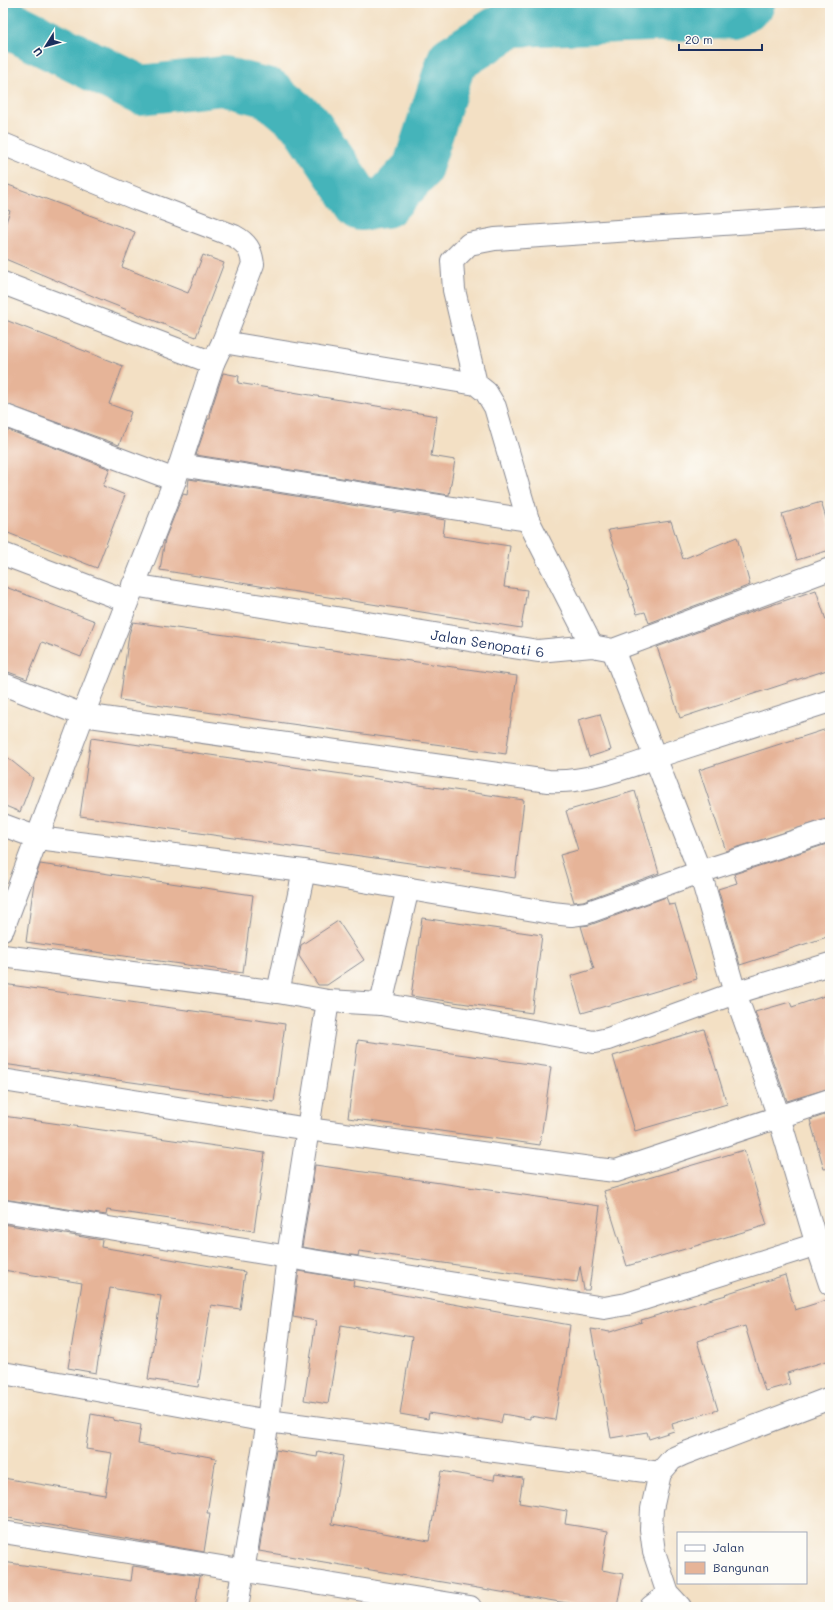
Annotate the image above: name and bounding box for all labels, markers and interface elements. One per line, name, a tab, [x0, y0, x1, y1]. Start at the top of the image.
north arrow	[26, 26, 66, 66]
scale bar	[679, 26, 762, 52]
text: 20 m	[685, 31, 713, 47]
text: U	[29, 45, 46, 60]
street label: Jalan Senopati 6	[429, 624, 545, 661]
legend	[677, 1532, 807, 1584]
text: Jalan	[713, 1539, 744, 1555]
text: Bangunan	[713, 1559, 769, 1575]

